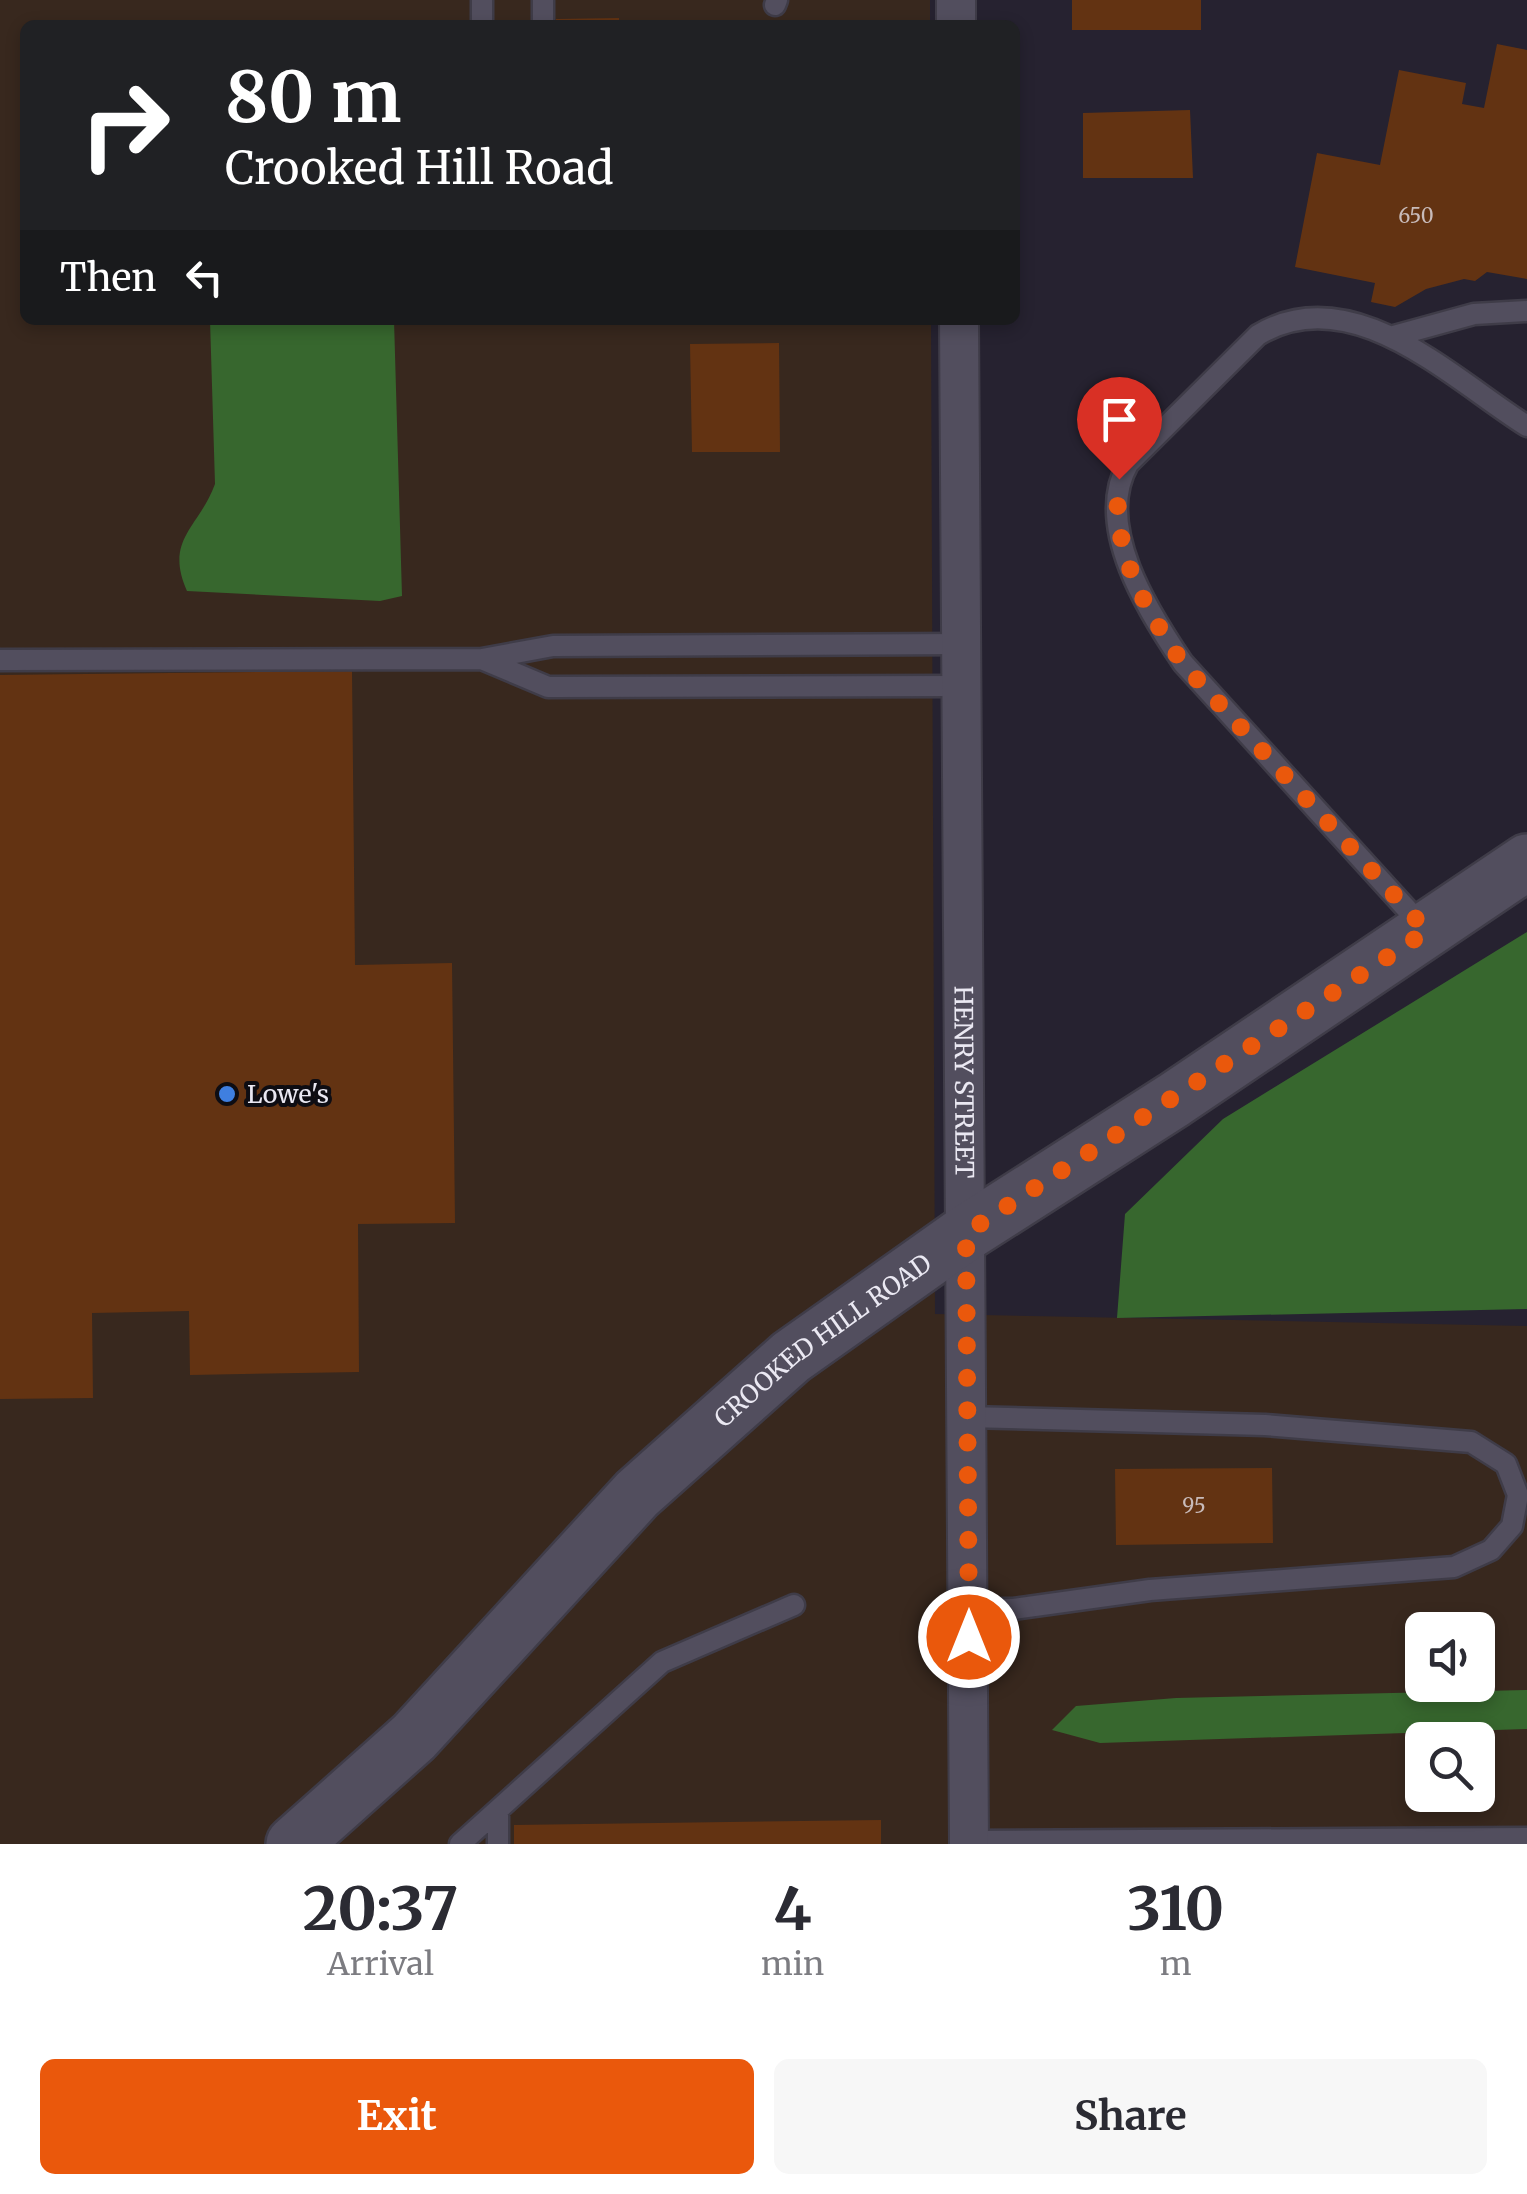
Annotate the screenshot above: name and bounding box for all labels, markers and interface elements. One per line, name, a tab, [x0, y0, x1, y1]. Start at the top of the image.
text: 80 m	[225, 53, 401, 141]
icon: right	[60, 60, 190, 190]
text: Crooked Hill Road	[225, 140, 614, 196]
house number: 650	[1398, 203, 1434, 228]
icon: left	[177, 250, 232, 305]
text: Then	[60, 254, 157, 301]
pin	[1077, 377, 1162, 480]
icon: arrive	[1092, 392, 1147, 447]
street label: HENRY STREET	[947, 985, 981, 1178]
place label: Lowe's	[247, 1078, 329, 1110]
marker: Lowe's	[216, 1083, 238, 1105]
street label: CROOKED HILL ROAD	[707, 1247, 938, 1434]
house number: 95	[1182, 1493, 1206, 1518]
position arrow	[917, 1585, 1021, 1689]
map controls	[1405, 1612, 1495, 1812]
button: sound	[1405, 1612, 1495, 1702]
button: search	[1405, 1722, 1495, 1812]
text: 20:37	[303, 1871, 458, 1946]
text: 4	[774, 1871, 812, 1946]
text: 310	[1127, 1871, 1224, 1946]
text: Arrival	[327, 1944, 434, 1984]
text: min	[761, 1944, 824, 1984]
text: m	[1160, 1944, 1192, 1984]
button: Exit	[40, 2059, 754, 2174]
button: Share	[774, 2059, 1487, 2174]

